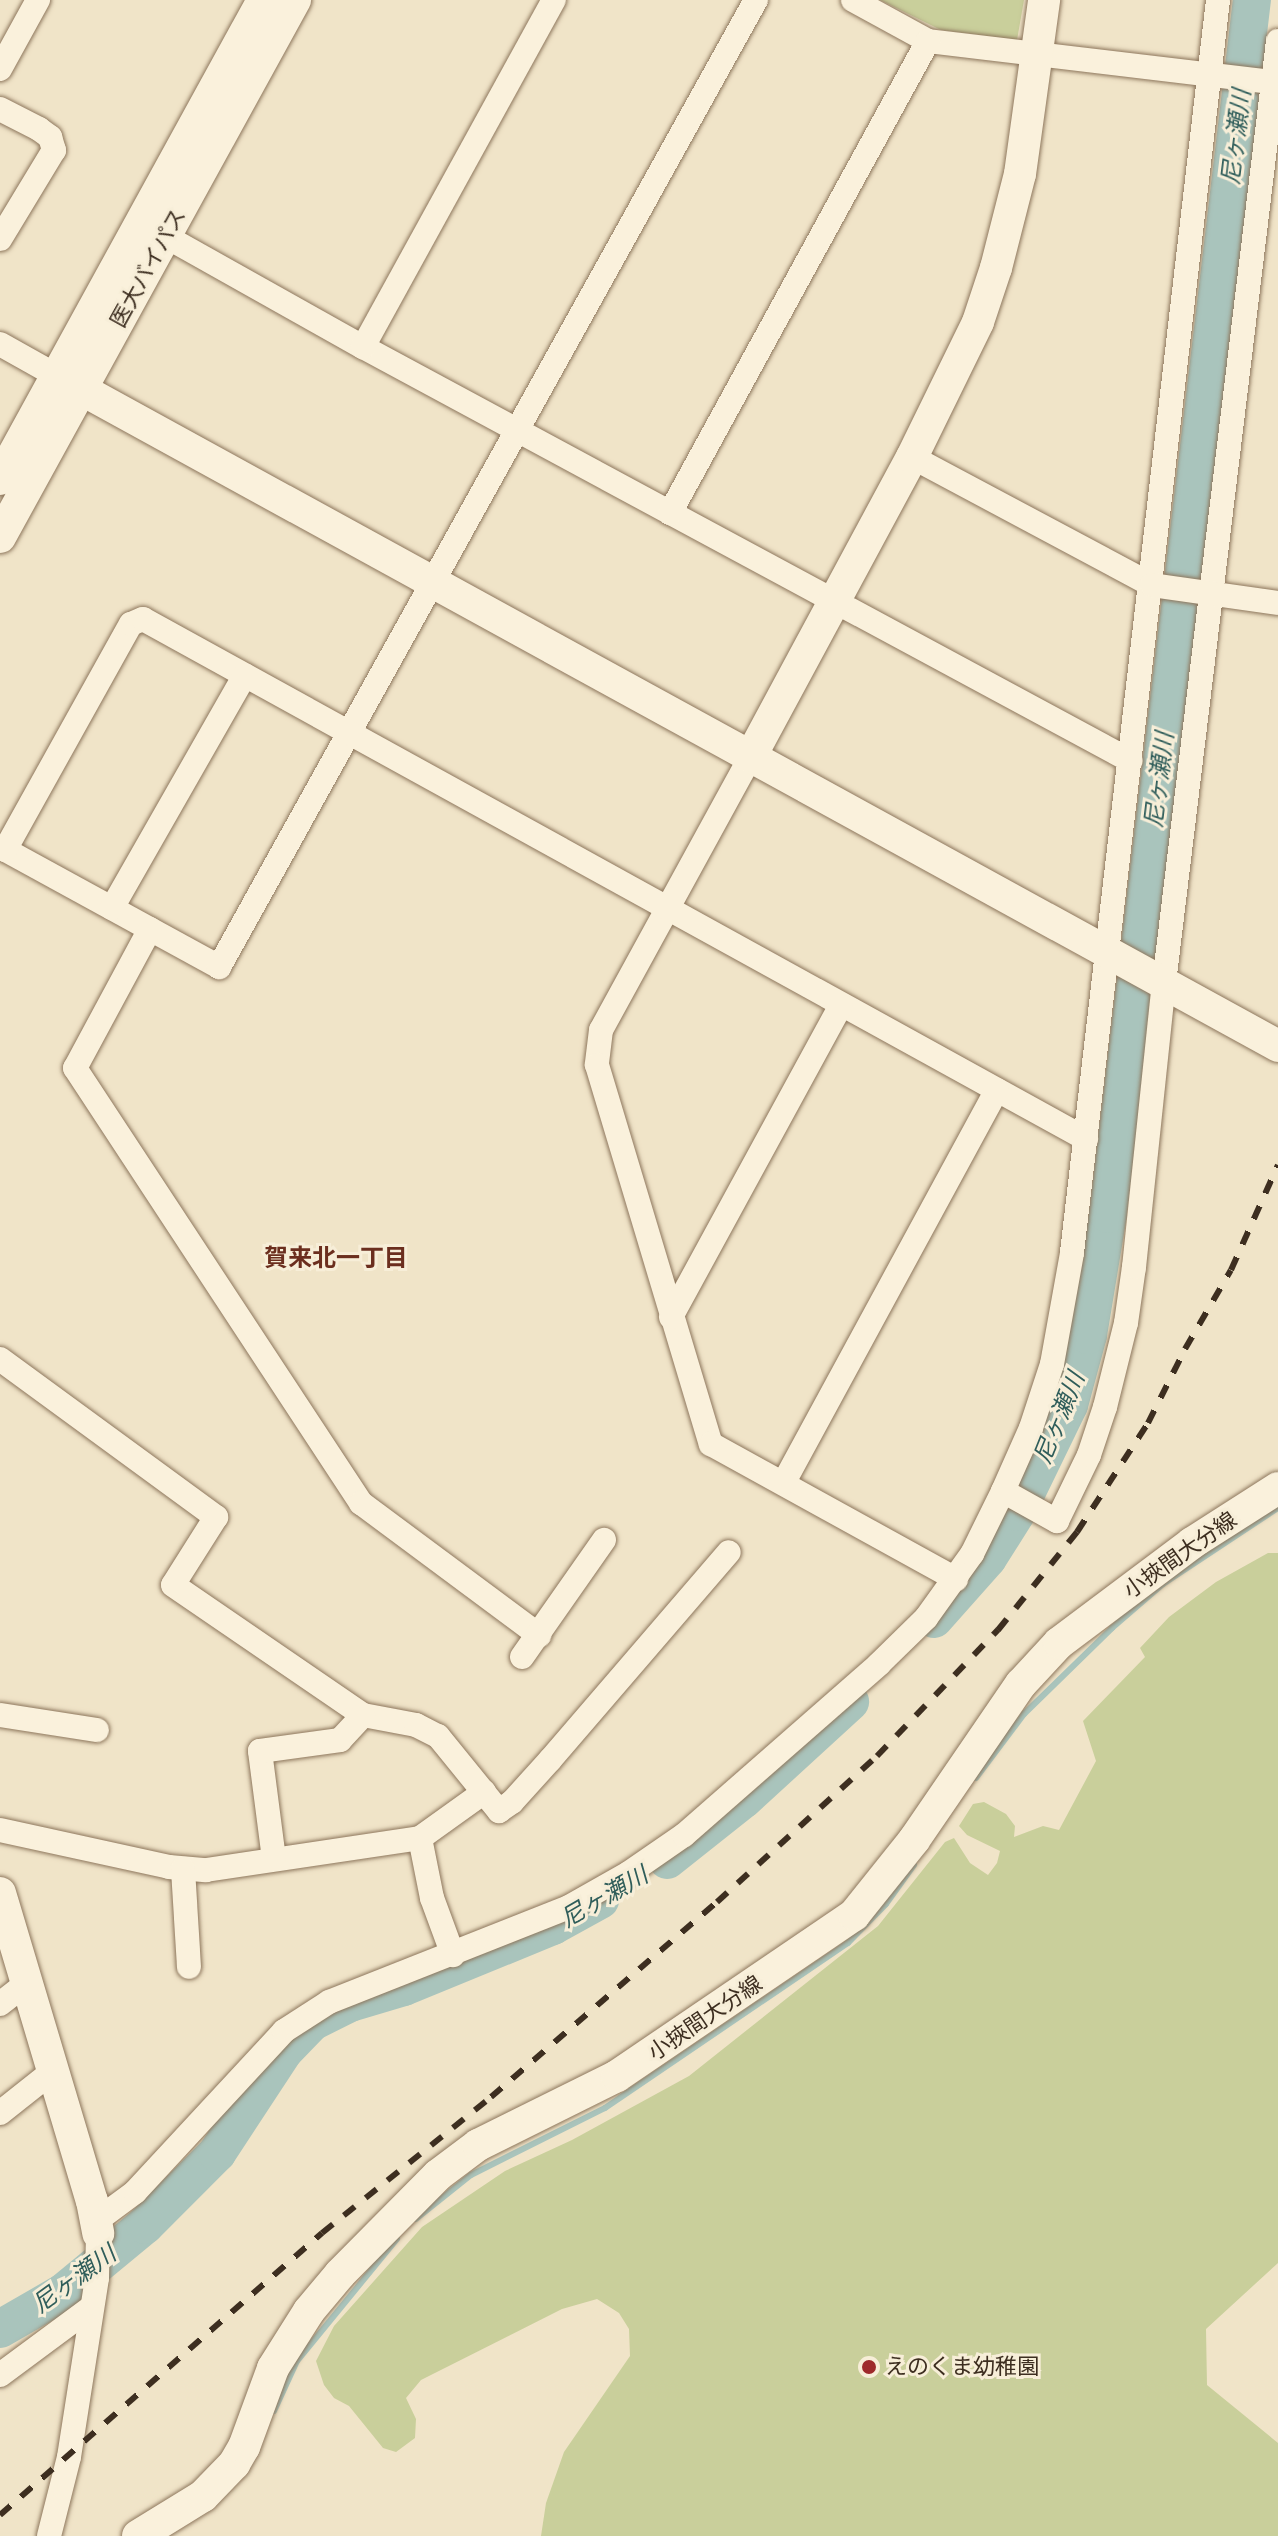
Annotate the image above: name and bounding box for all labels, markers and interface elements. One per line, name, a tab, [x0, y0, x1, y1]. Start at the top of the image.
water label: 尼ヶ瀬川	[1216, 88, 1256, 186]
street label: 医大バイパス	[104, 204, 192, 332]
water label: 尼ヶ瀬川	[1139, 731, 1179, 829]
district label: 賀来北一丁目	[264, 1244, 408, 1272]
water label: 尼ヶ瀬川	[1028, 1368, 1090, 1468]
street label: 小挾間大分線	[1118, 1506, 1242, 1604]
water label: 尼ヶ瀬川	[555, 1861, 653, 1933]
street label: 小挾間大分線	[643, 1970, 767, 2066]
water label: 尼ヶ瀬川	[27, 2239, 121, 2319]
place label: えのくま幼稚園	[885, 2354, 1039, 2380]
marker: えのくま幼稚園	[860, 2358, 878, 2376]

